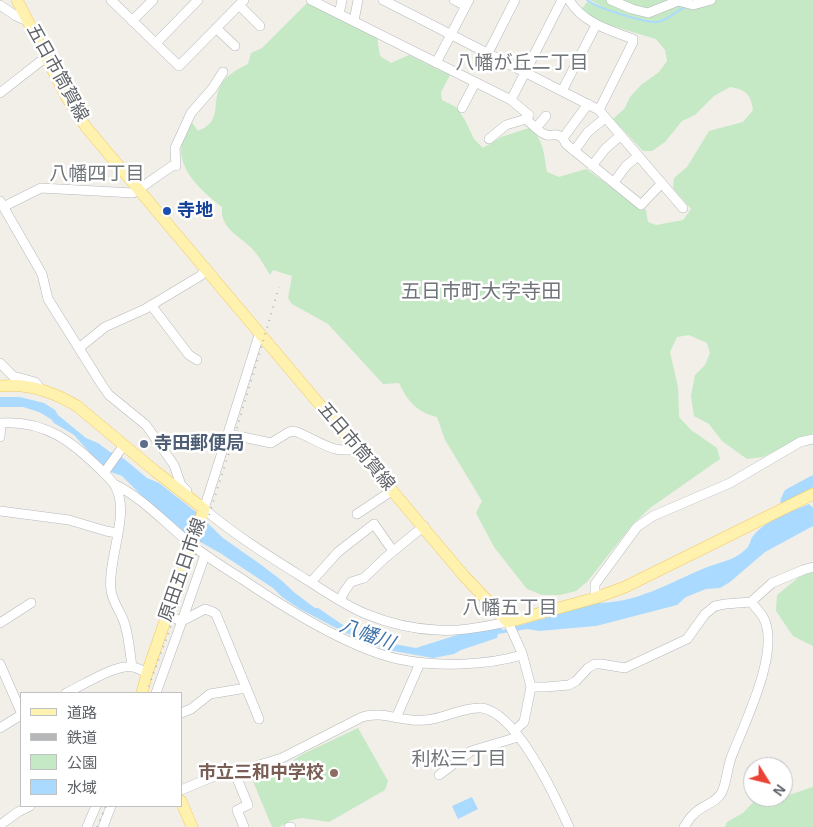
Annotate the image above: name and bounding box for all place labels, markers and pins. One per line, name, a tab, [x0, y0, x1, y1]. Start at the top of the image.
place label: 寺地	[177, 200, 213, 222]
marker: 寺地	[161, 205, 173, 217]
place label: 寺田郵便局	[154, 433, 244, 455]
marker: 寺田郵便局	[138, 438, 150, 450]
place label: 市立三和中学校	[198, 762, 324, 784]
marker: 市立三和中学校	[328, 767, 340, 779]

